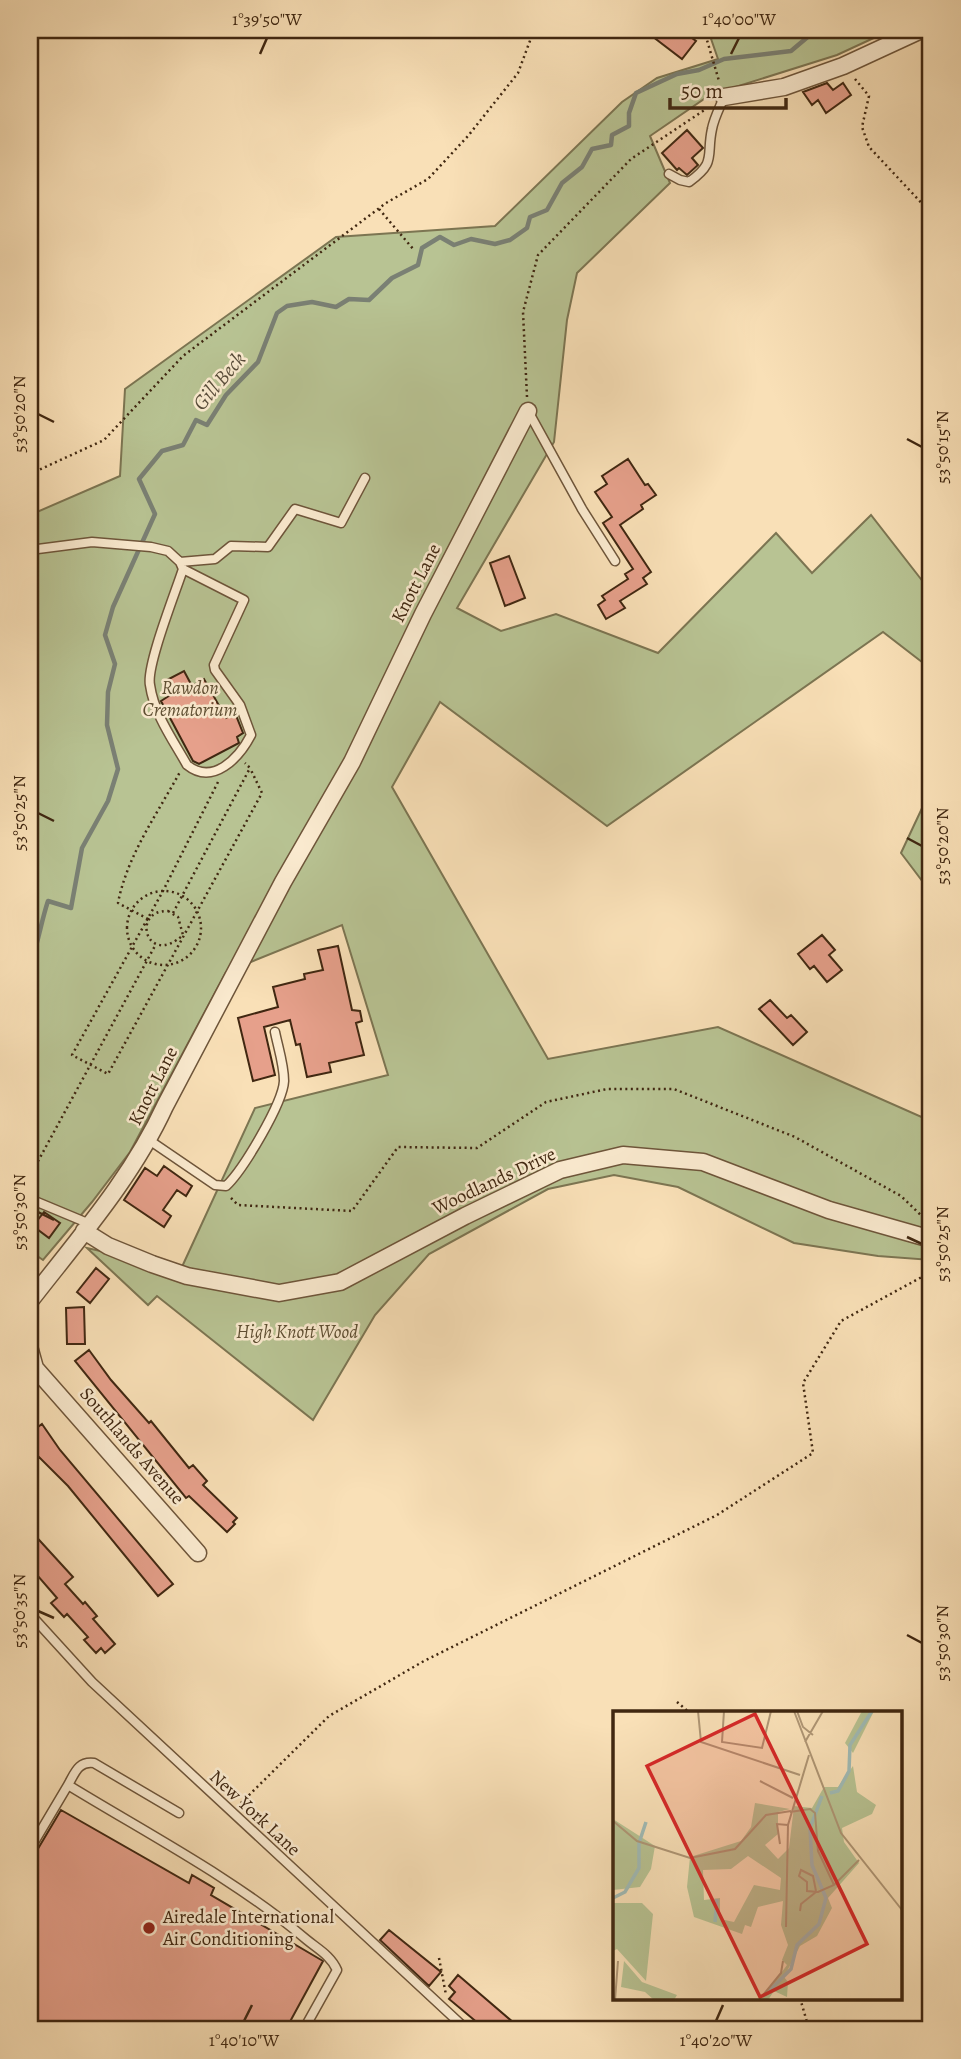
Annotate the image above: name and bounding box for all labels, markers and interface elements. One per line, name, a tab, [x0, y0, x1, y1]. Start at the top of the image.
text: 1°39'50"W	[232, 7, 302, 31]
text: 1°40'00"W	[702, 7, 776, 31]
scale bar	[670, 66, 786, 110]
text: 50 m	[681, 77, 723, 105]
water label: Gill Beck	[186, 346, 252, 416]
text: 53°50'20"N	[7, 375, 31, 453]
text: 53°50'15"N	[930, 410, 954, 484]
street label: Knott Lane	[385, 539, 447, 627]
park label: Rawdon Crematorium	[143, 675, 237, 723]
text: 53°50'25"N	[7, 775, 31, 851]
text: 53°50'20"N	[930, 807, 954, 885]
street label: Knott Lane	[122, 1042, 184, 1130]
street label: Woodlands Drive	[427, 1141, 560, 1221]
text: 53°50'30"N	[7, 1174, 31, 1250]
text: 53°50'25"N	[930, 1206, 954, 1282]
park label: High Knott Wood	[236, 1319, 358, 1345]
street label: Southlands Avenue	[74, 1382, 190, 1510]
text: 53°50'35"N	[7, 1574, 31, 1648]
text: 53°50'30"N	[930, 1605, 954, 1681]
inset map	[613, 1711, 902, 2000]
street label: New York Lane	[204, 1764, 306, 1862]
place label: Airedale International Air Conditioning	[162, 1904, 334, 1952]
marker: Airedale International Air Conditioning	[141, 1920, 157, 1936]
text: 1°40'10"W	[209, 2028, 279, 2052]
text: 1°40'20"W	[680, 2028, 753, 2052]

